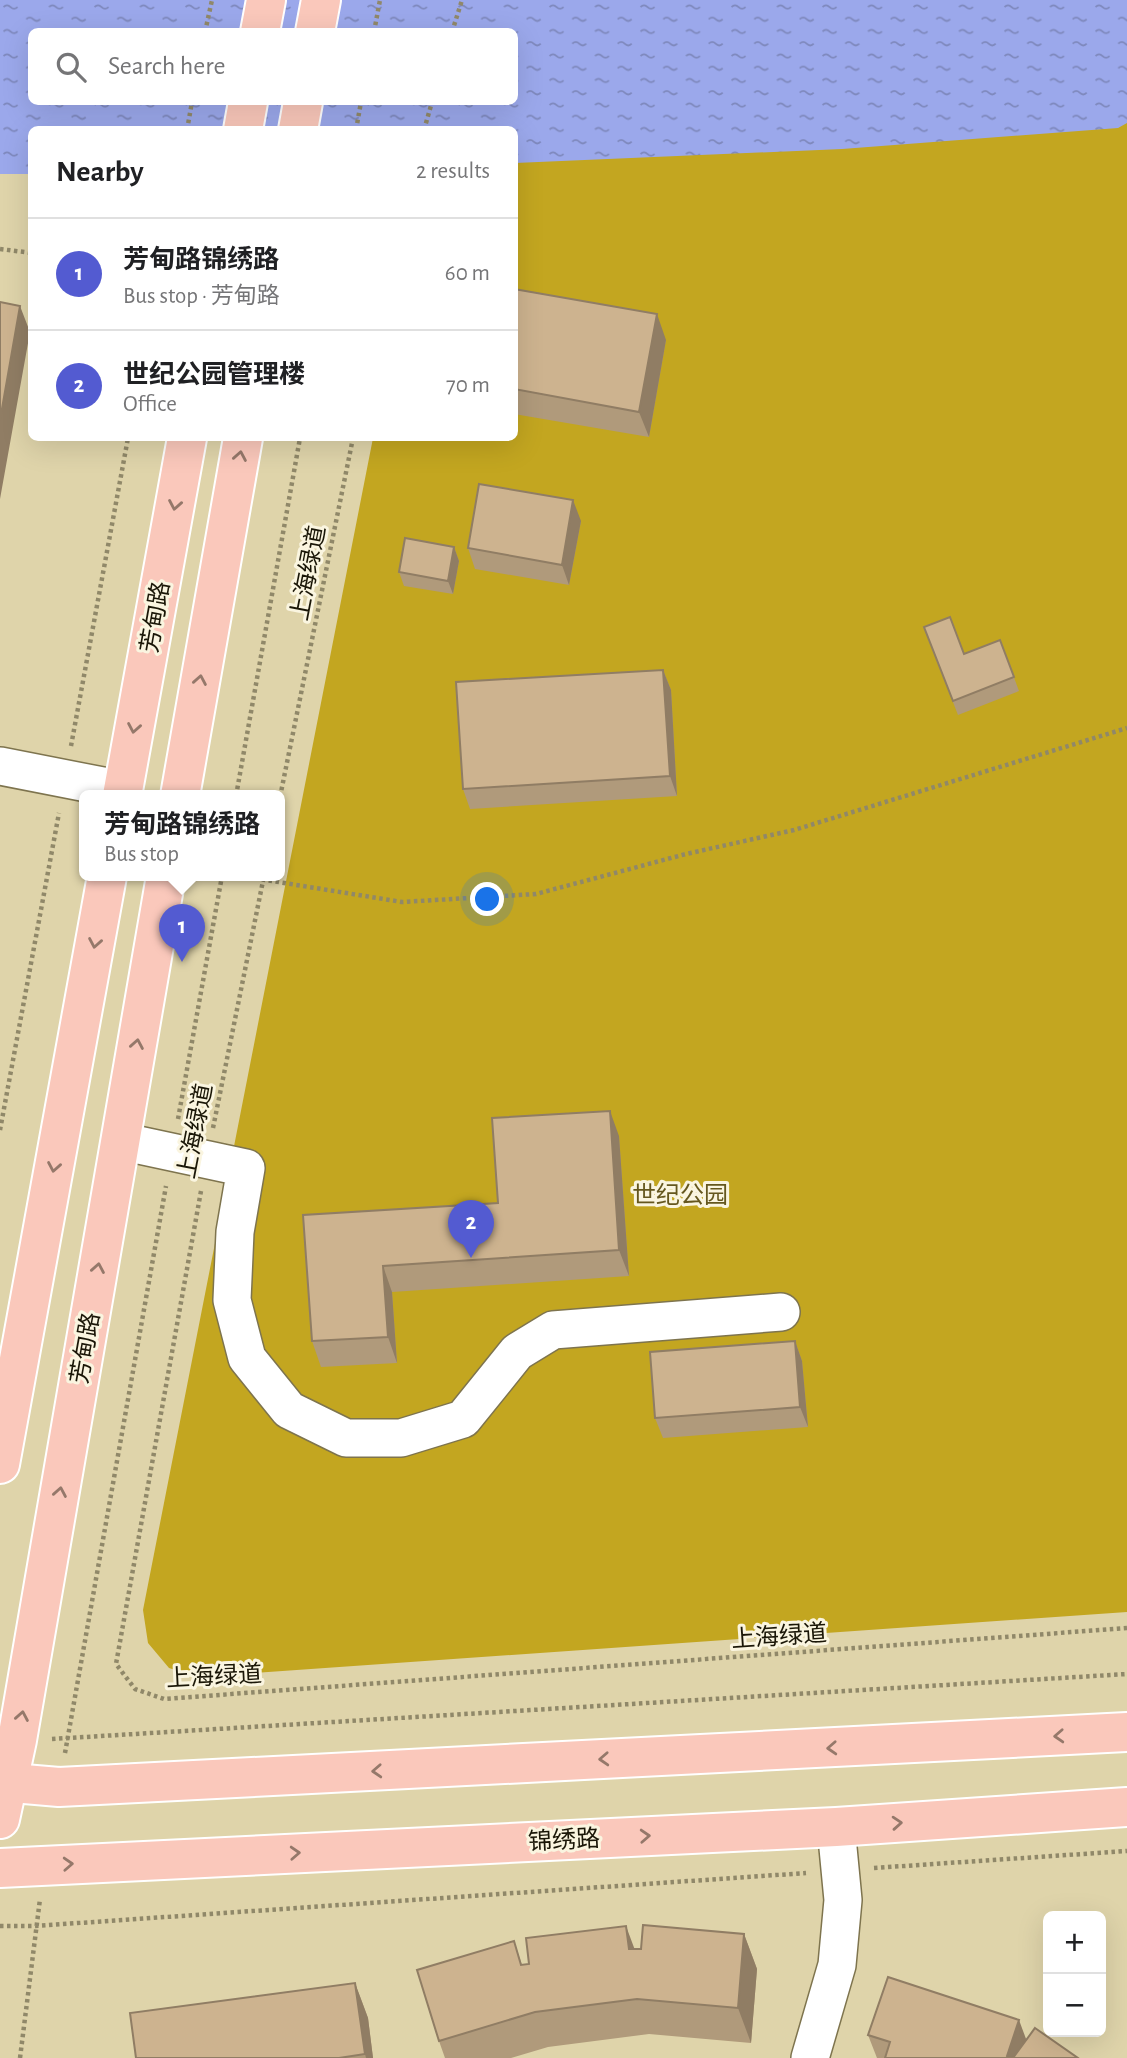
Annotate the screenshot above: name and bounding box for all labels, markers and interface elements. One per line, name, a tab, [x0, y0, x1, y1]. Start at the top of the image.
search box	[28, 28, 518, 105]
icon: search	[52, 48, 90, 86]
text: Search here	[108, 53, 226, 79]
text: Nearby	[56, 157, 144, 187]
text: 2 results	[416, 160, 490, 183]
text: 芳甸路锦绣路	[123, 247, 279, 273]
text: 1	[75, 262, 83, 285]
text: 60 m	[445, 262, 490, 285]
text: Bus stop · 芳甸路	[123, 285, 280, 308]
text: 世纪公园管理楼	[123, 362, 305, 388]
text: 2	[74, 374, 84, 397]
text: 70 m	[446, 374, 490, 397]
text: Office	[123, 393, 177, 416]
one-way arrow	[232, 450, 247, 462]
one-way arrow	[168, 499, 183, 511]
street label: 上海绿道	[286, 523, 330, 623]
street label: 芳甸路	[136, 579, 174, 655]
one-way arrow	[192, 674, 207, 686]
one-way arrow	[127, 723, 142, 734]
popup	[79, 790, 285, 881]
text: 芳甸路锦绣路	[104, 812, 260, 838]
text: Bus stop	[104, 843, 179, 866]
your location	[470, 882, 504, 916]
pin: 1	[159, 904, 205, 962]
one-way arrow	[88, 937, 103, 949]
one-way arrow	[129, 1038, 144, 1050]
street label: 上海绿道	[173, 1081, 217, 1181]
one-way arrow	[47, 1161, 62, 1173]
park label: 世纪公园	[632, 1182, 728, 1208]
pin: 2	[448, 1200, 494, 1258]
one-way arrow	[90, 1262, 105, 1274]
street label: 芳甸路	[66, 1310, 104, 1386]
one-way arrow	[52, 1486, 67, 1498]
street label: 上海绿道	[730, 1620, 828, 1652]
street label: 上海绿道	[165, 1661, 263, 1691]
one-way arrow	[14, 1711, 29, 1722]
one-way arrow	[1053, 1728, 1064, 1743]
one-way arrow	[826, 1740, 837, 1755]
one-way arrow	[599, 1751, 610, 1766]
one-way arrow	[371, 1763, 382, 1778]
one-way arrow	[891, 1816, 902, 1831]
street label: 锦绣路	[527, 1825, 601, 1855]
one-way arrow	[640, 1829, 651, 1844]
one-way arrow	[290, 1846, 301, 1861]
one-way arrow	[63, 1857, 74, 1872]
map controls	[1043, 1911, 1106, 2037]
button: +	[1043, 1911, 1106, 1974]
button: −	[1043, 1974, 1106, 2037]

